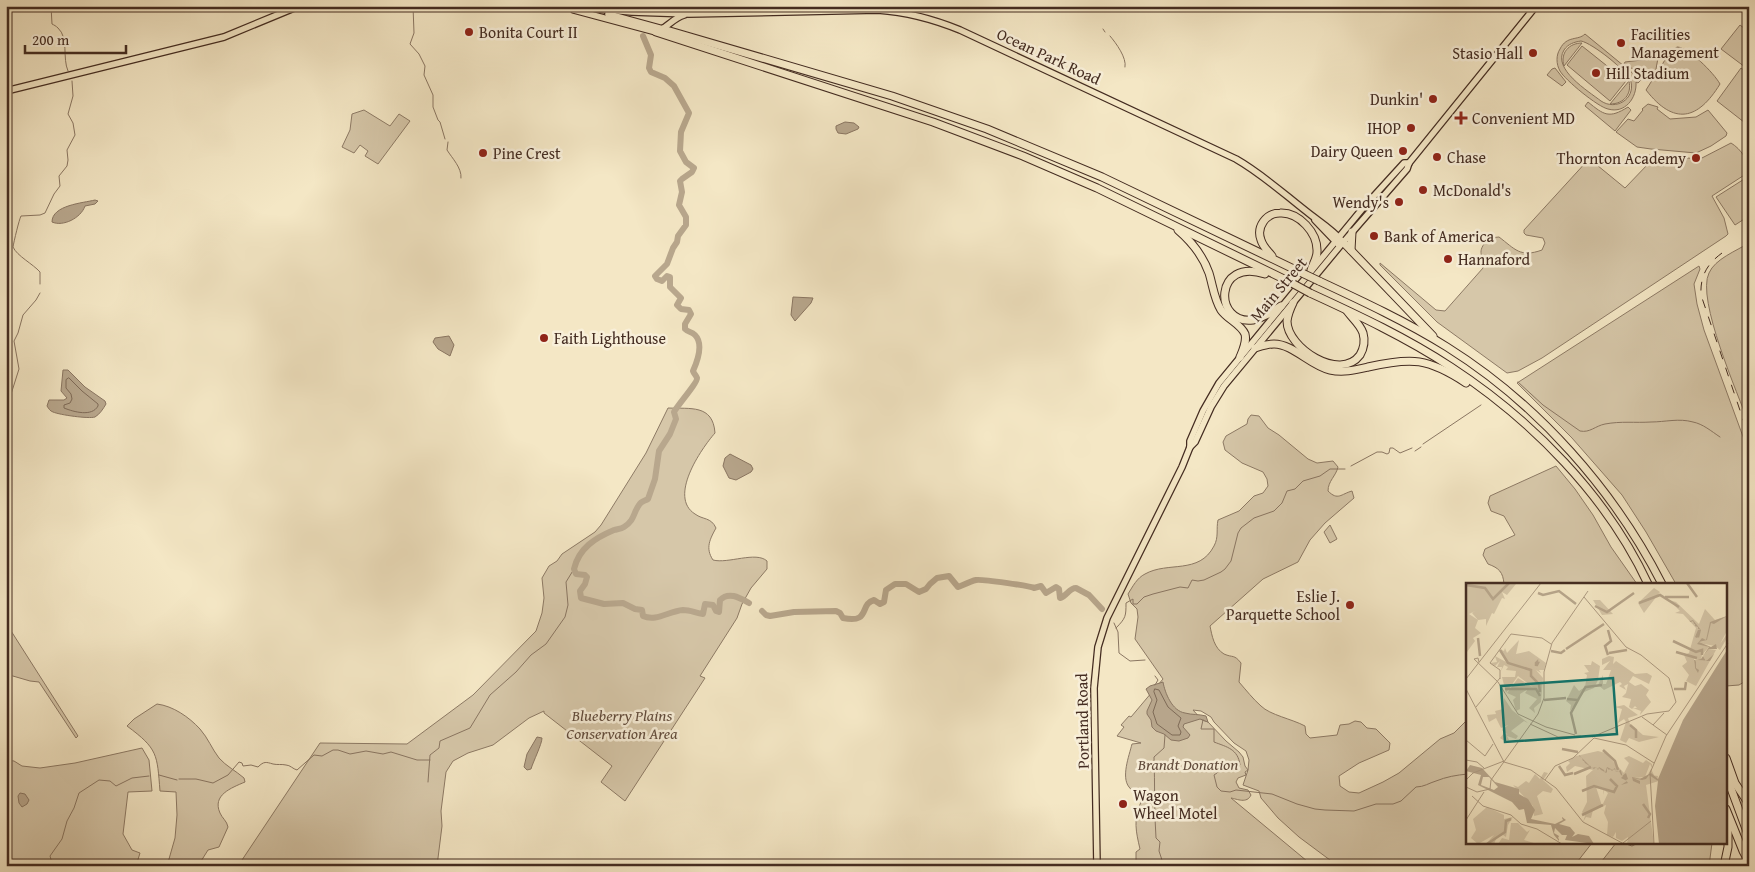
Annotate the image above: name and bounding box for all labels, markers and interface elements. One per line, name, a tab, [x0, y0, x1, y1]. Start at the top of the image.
place label: Bonita Court II	[479, 20, 578, 44]
street label: Ocean Park Road	[993, 21, 1105, 91]
scale bar	[25, 22, 126, 54]
place label: Facilities Management	[1631, 22, 1719, 64]
marker: Bonita Court II	[463, 26, 475, 38]
text: 200 m	[32, 29, 70, 50]
marker: Facilities Management	[1615, 37, 1627, 49]
place label: Stasio Hall	[1452, 41, 1524, 65]
marker: Stasio Hall	[1527, 47, 1539, 59]
place label: Hill Stadium	[1606, 61, 1689, 85]
marker: Hill Stadium	[1590, 67, 1602, 79]
place label: Dunkin'	[1370, 87, 1423, 111]
marker: Dunkin'	[1427, 93, 1439, 105]
place label: Convenient MD	[1472, 106, 1575, 130]
marker: Convenient MD	[1454, 111, 1468, 125]
place label: IHOP	[1367, 116, 1401, 140]
marker: IHOP	[1405, 122, 1417, 134]
place label: Dairy Queen	[1311, 139, 1393, 163]
place label: Pine Crest	[493, 141, 561, 165]
marker: Dairy Queen	[1397, 145, 1409, 157]
place label: Chase	[1447, 145, 1486, 169]
place label: Thornton Academy	[1557, 146, 1686, 170]
marker: Pine Crest	[477, 147, 489, 159]
marker: Chase	[1431, 151, 1443, 163]
marker: Thornton Academy	[1690, 152, 1702, 164]
place label: McDonald's	[1433, 178, 1511, 202]
marker: McDonald's	[1417, 184, 1429, 196]
place label: Wendy's	[1333, 190, 1389, 214]
marker: Wendy's	[1393, 196, 1405, 208]
place label: Bank of America	[1384, 224, 1495, 248]
marker: Bank of America	[1368, 230, 1380, 242]
place label: Hannaford	[1458, 247, 1530, 271]
street label: Main Street	[1244, 251, 1313, 327]
marker: Hannaford	[1442, 253, 1454, 265]
place label: Faith Lighthouse	[554, 326, 666, 350]
marker: Faith Lighthouse	[538, 332, 550, 344]
inset map	[1466, 583, 1728, 844]
place label: Eslie J. Parquette School	[1226, 584, 1341, 626]
marker: Eslie J. Parquette School	[1344, 599, 1356, 611]
street label: Portland Road	[1069, 673, 1095, 769]
park label: Blueberry Plains Conservation Area	[566, 703, 678, 745]
park label: Brandt Donation	[1137, 752, 1238, 776]
place label: Wagon Wheel Motel	[1133, 783, 1218, 825]
marker: Wagon Wheel Motel	[1117, 798, 1129, 810]

